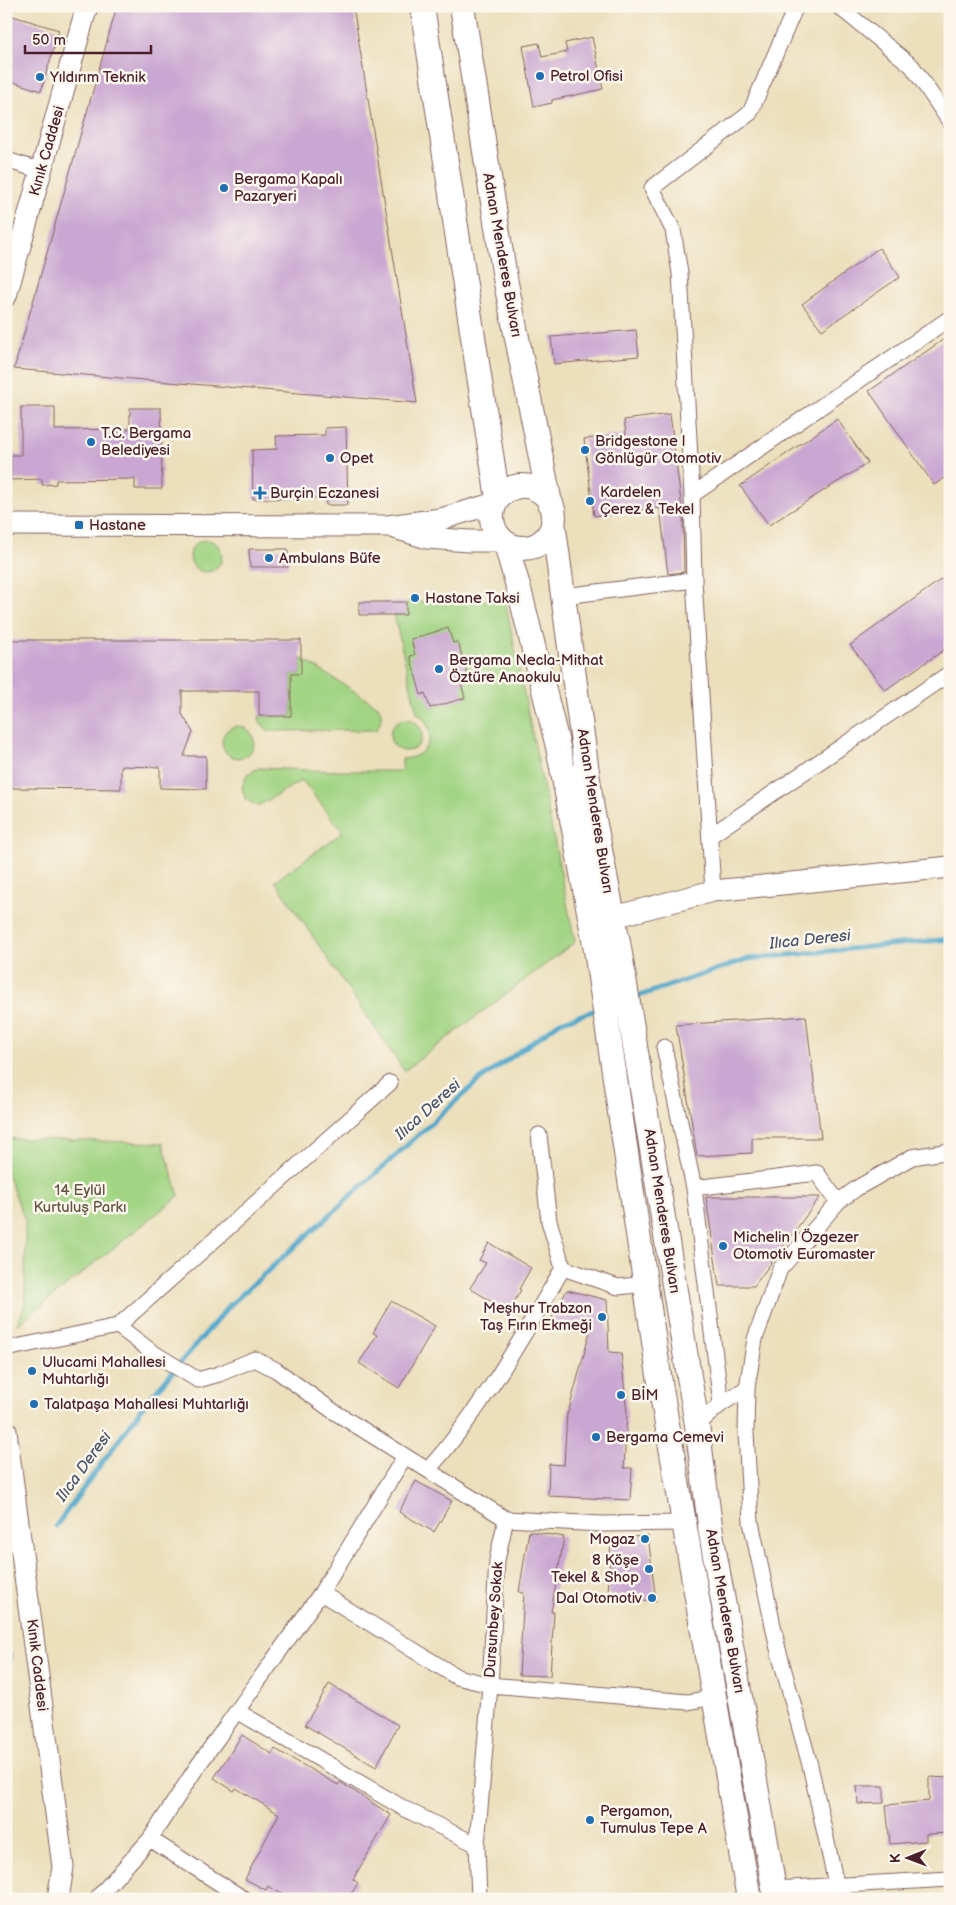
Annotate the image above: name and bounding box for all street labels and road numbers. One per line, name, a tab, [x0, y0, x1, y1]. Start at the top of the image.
street label: Kınık Caddesi	[25, 104, 69, 198]
street label: Adnan Menderes Bulvarı	[478, 171, 526, 339]
street label: Adnan Menderes Bulvarı	[573, 727, 617, 895]
street label: Adnan Menderes Bulvarı	[640, 1127, 684, 1295]
street label: Adnan Menderes Bulvarı	[701, 1527, 749, 1695]
street label: Dursunbey Sokak	[480, 1561, 508, 1679]
street label: Kınık Caddesi	[22, 1618, 52, 1712]

